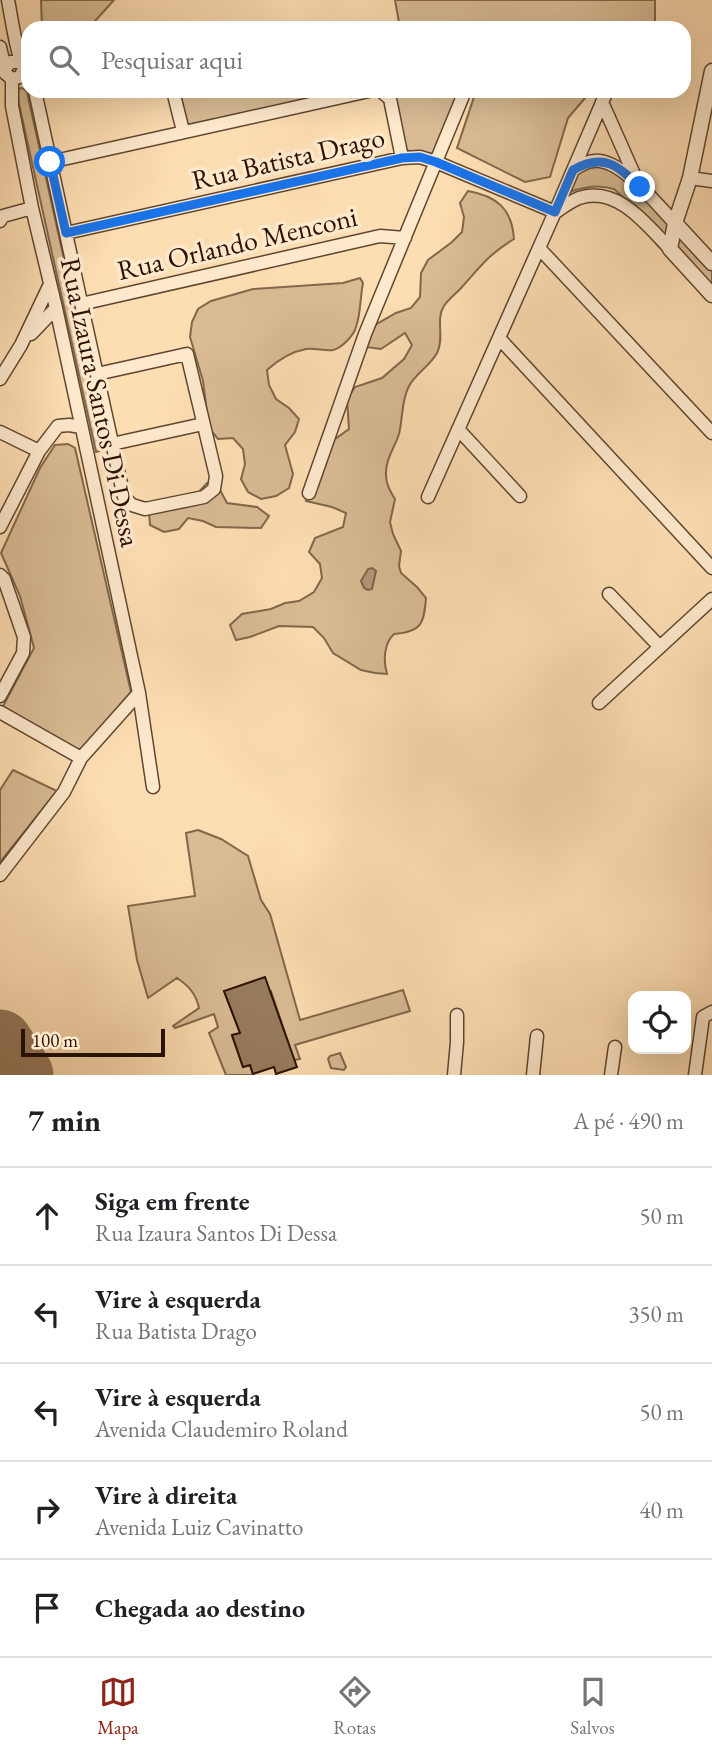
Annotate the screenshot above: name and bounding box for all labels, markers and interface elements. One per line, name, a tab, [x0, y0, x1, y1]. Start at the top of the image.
search box	[21, 21, 691, 98]
icon: search	[45, 41, 83, 79]
text: Pesquisar aqui	[101, 43, 243, 77]
street label: Rua Batista Drago	[188, 118, 388, 198]
route start	[34, 146, 65, 177]
route end	[624, 171, 655, 202]
street label: Rua Orlando Menconi	[113, 198, 361, 288]
street label: Rua Izaura Santos Di Dessa	[53, 254, 149, 551]
map controls	[628, 991, 691, 1054]
button: locate	[628, 991, 691, 1054]
scale bar	[21, 1026, 164, 1058]
text: 100 m	[32, 1028, 78, 1053]
text: 7 min	[28, 1101, 101, 1140]
text: A pé · 490 m	[573, 1106, 684, 1136]
text: Siga em frente	[95, 1184, 250, 1218]
icon: ahead	[28, 1197, 66, 1235]
text: 50 m	[639, 1201, 684, 1231]
text: Rua Izaura Santos Di Dessa	[95, 1218, 337, 1248]
text: Vire à esquerda	[95, 1282, 261, 1316]
icon: left	[28, 1295, 66, 1333]
text: 350 m	[628, 1299, 684, 1329]
text: Rua Batista Drago	[95, 1316, 257, 1346]
text: Vire à esquerda	[95, 1380, 261, 1414]
icon: left	[28, 1393, 66, 1431]
text: 50 m	[639, 1397, 684, 1427]
text: Avenida Claudemiro Roland	[95, 1414, 348, 1444]
text: Vire à direita	[95, 1478, 237, 1512]
icon: right	[28, 1491, 66, 1529]
text: 40 m	[639, 1495, 684, 1525]
text: Avenida Luiz Cavinatto	[95, 1512, 303, 1542]
icon: arrive	[28, 1589, 66, 1627]
text: Chegada ao destino	[95, 1591, 305, 1625]
tab: Mapa	[97, 1673, 139, 1740]
tab: Rotas	[333, 1673, 376, 1740]
tab: Salvos	[570, 1673, 615, 1740]

